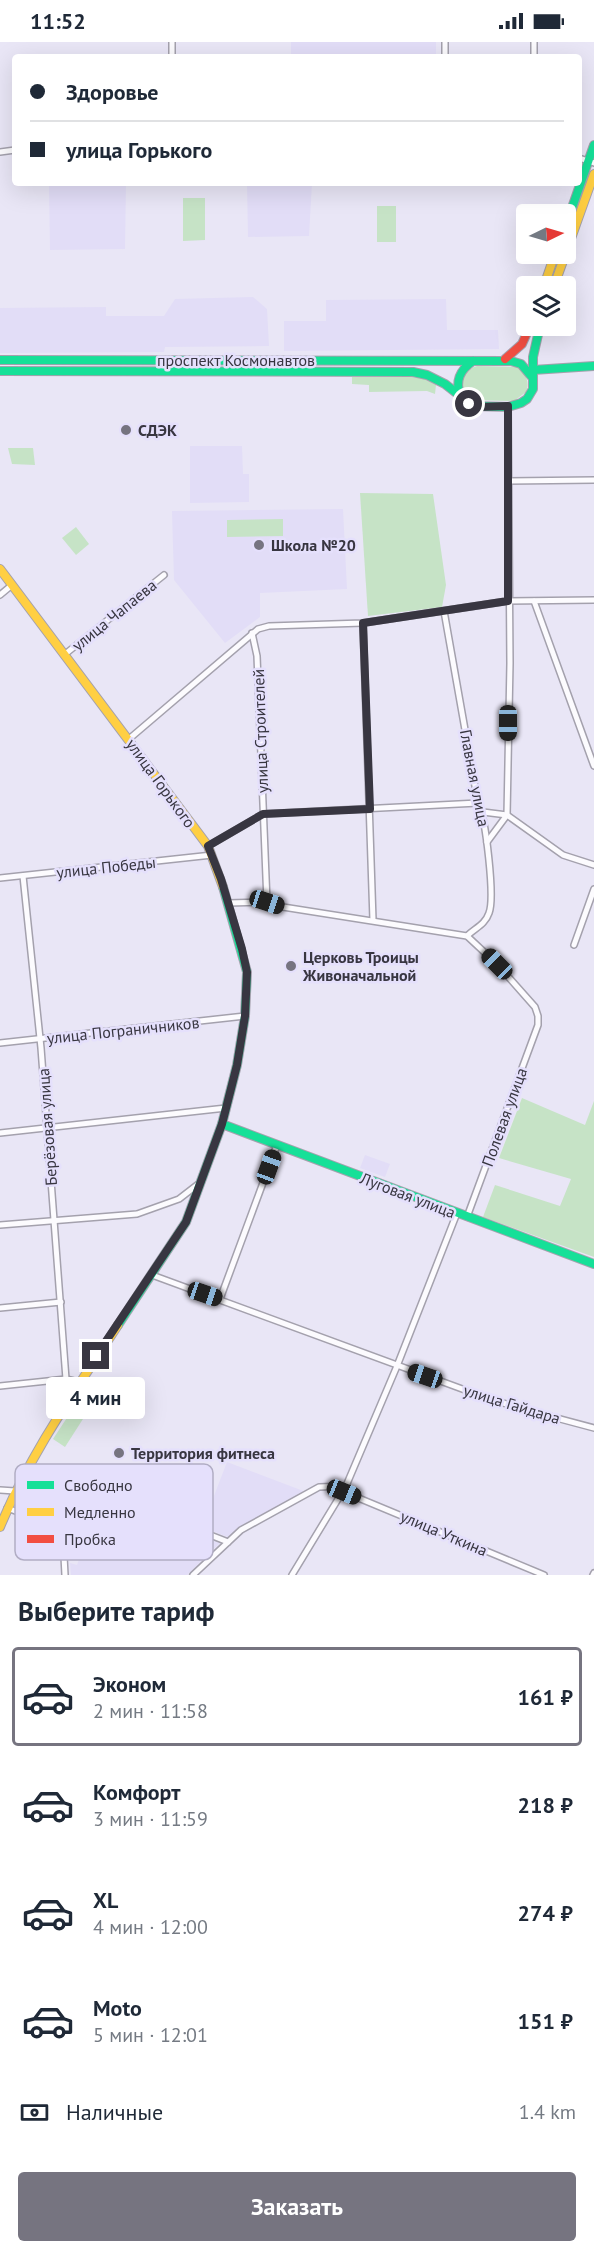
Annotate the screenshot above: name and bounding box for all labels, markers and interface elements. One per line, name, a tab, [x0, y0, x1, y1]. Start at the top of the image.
text: 11:52	[30, 7, 86, 35]
text: Здоровье	[66, 78, 159, 106]
text: улица Горького	[66, 136, 212, 164]
north arrow	[516, 204, 576, 264]
map controls	[516, 204, 576, 336]
button: layers	[516, 276, 576, 336]
street label: проспект Космонавтов	[157, 350, 315, 370]
route start	[455, 390, 482, 417]
place label: СДЭК	[138, 420, 177, 440]
marker: СДЭК	[119, 423, 133, 437]
place label: Школа №20	[271, 535, 356, 555]
marker: Школа №20	[252, 538, 266, 552]
street label: улица Чапаева	[68, 575, 160, 655]
street label: улица Строителей	[248, 669, 272, 793]
car	[499, 705, 517, 741]
street label: Главная улица	[456, 728, 494, 828]
street label: улица Горького	[122, 735, 200, 831]
street label: улица Победы	[55, 852, 157, 882]
car	[247, 888, 287, 916]
car	[478, 945, 516, 983]
place label: Церковь Троицы Живоначальной	[302, 947, 419, 985]
marker: Церковь Троицы Живоначальной	[284, 959, 298, 973]
street label: улица Пограничников	[46, 1012, 200, 1048]
street label: Полевая улица	[477, 1065, 531, 1169]
street label: Берёзовая улица	[33, 1068, 61, 1186]
car	[254, 1147, 284, 1187]
street label: Луговая улица	[357, 1167, 458, 1222]
car	[185, 1280, 225, 1308]
route end	[82, 1342, 109, 1369]
car	[405, 1362, 445, 1390]
callout: 4 мин	[46, 1377, 146, 1419]
street label: улица Гайдара	[461, 1380, 563, 1428]
text: 4 мин	[70, 1385, 121, 1411]
place label: Территория фитнеса	[131, 1443, 275, 1463]
marker: Территория фитнеса	[112, 1446, 126, 1460]
legend	[15, 1464, 213, 1560]
text: Свободно	[64, 1475, 133, 1495]
car	[324, 1477, 364, 1507]
text: Медленно	[64, 1502, 136, 1522]
street label: улица Уткина	[398, 1506, 490, 1560]
text: Пробка	[64, 1529, 116, 1549]
text: Выберите тариф	[18, 1594, 214, 1628]
icon: car	[21, 1670, 75, 1724]
text: Эконом	[93, 1670, 166, 1698]
text: 161 ₽	[518, 1683, 573, 1711]
text: 2 мин · 11:58	[93, 1698, 208, 1724]
icon: car	[21, 1778, 75, 1832]
text: Комфорт	[93, 1778, 181, 1806]
text: 218 ₽	[518, 1791, 573, 1819]
text: 3 мин · 11:59	[93, 1806, 208, 1832]
icon: car	[21, 1886, 75, 1940]
text: XL	[93, 1886, 118, 1914]
text: 274 ₽	[518, 1899, 573, 1927]
text: 4 мин · 12:00	[93, 1914, 208, 1940]
icon: car	[21, 1994, 75, 2048]
text: Moto	[93, 1994, 142, 2022]
text: 151 ₽	[518, 2007, 573, 2035]
text: 5 мин · 12:01	[93, 2022, 208, 2048]
icon: cash	[18, 2096, 51, 2129]
text: Наличные	[66, 2098, 163, 2126]
text: 1.4 km	[519, 2099, 576, 2125]
button: Заказать	[18, 2172, 576, 2241]

